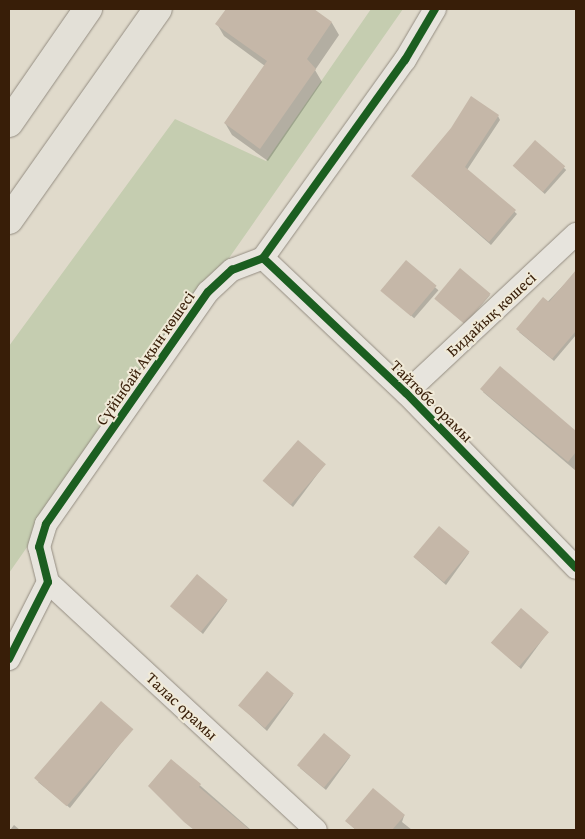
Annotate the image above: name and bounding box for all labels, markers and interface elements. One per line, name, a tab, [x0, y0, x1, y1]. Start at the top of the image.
street label: Бидайық көшесі	[442, 268, 540, 360]
street label: Сүйінбай Ақын көшесі	[91, 287, 199, 429]
street label: Тайтөбе орамы	[387, 356, 477, 446]
street label: Талас орамы	[142, 668, 222, 744]

